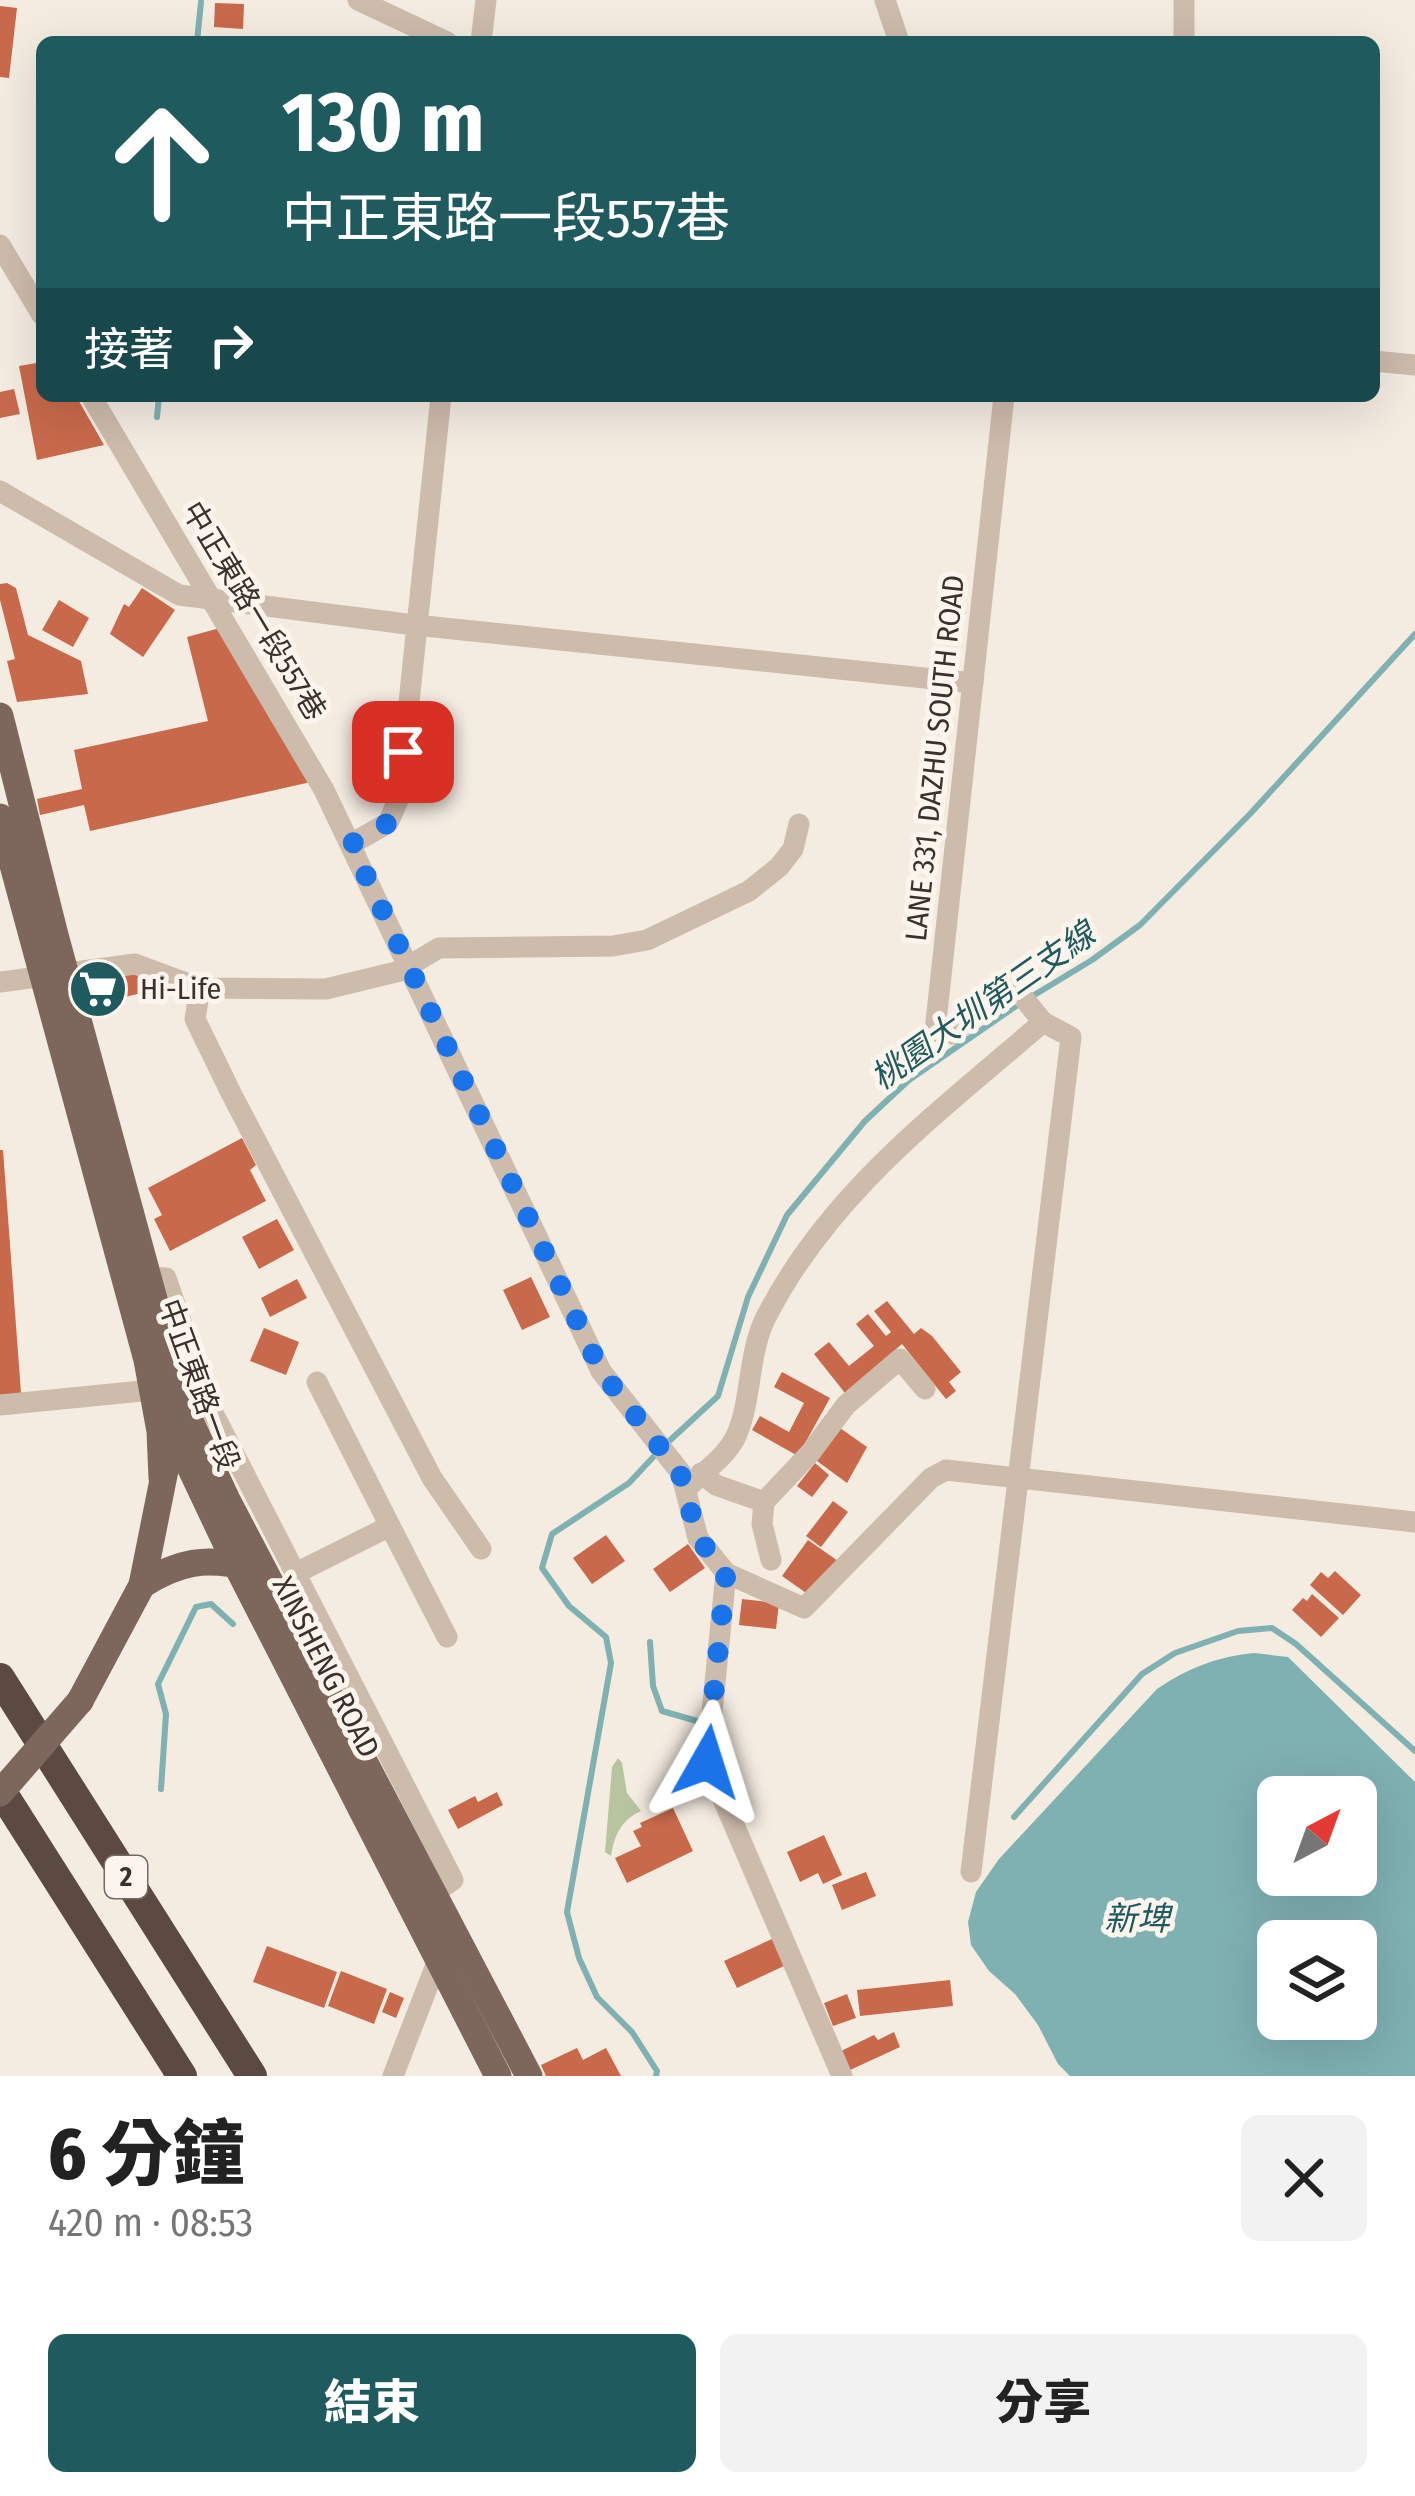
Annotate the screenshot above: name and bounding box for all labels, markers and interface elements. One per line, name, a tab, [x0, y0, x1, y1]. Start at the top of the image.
text: 130 m	[282, 72, 485, 173]
icon: ahead	[84, 84, 240, 240]
text: 中正東路一段557巷	[282, 187, 730, 251]
icon: right	[198, 312, 264, 378]
text: 接著	[84, 323, 174, 377]
street label: 中正東路一段557巷	[174, 495, 334, 727]
street label: LANE 331, DAZHU SOUTH ROAD	[898, 573, 972, 943]
pin	[352, 701, 454, 803]
icon: arrive	[370, 719, 436, 785]
water label: 桃園大圳第三支線	[863, 912, 1106, 1098]
supermarket icon: Hi-Life	[67, 958, 129, 1020]
place label: Hi-Life	[140, 971, 221, 1007]
street label: 中正東路一段	[151, 1294, 247, 1476]
street label: XINSHENG ROAD	[265, 1571, 387, 1763]
position arrow	[644, 1699, 770, 1825]
north arrow	[1257, 1776, 1377, 1896]
map controls	[1257, 1776, 1377, 2040]
road number: 2	[105, 1856, 147, 1898]
water label: 新埤	[1104, 1899, 1174, 1939]
button: layers	[1257, 1920, 1377, 2040]
text: 6 分鐘	[48, 2112, 245, 2198]
button: close	[1241, 2115, 1367, 2241]
text: 420 m · 08:53	[48, 2200, 253, 2246]
button: 結束	[48, 2334, 696, 2472]
button: 分享	[720, 2334, 1367, 2472]

